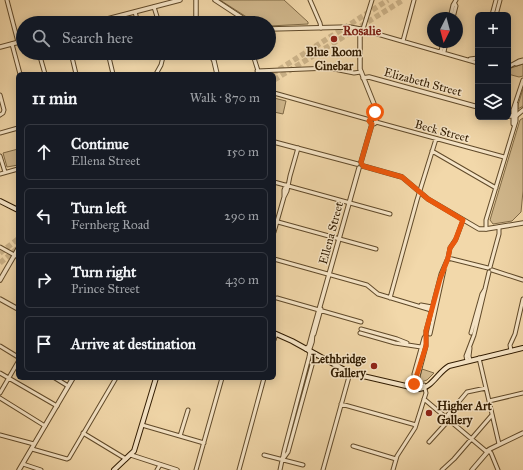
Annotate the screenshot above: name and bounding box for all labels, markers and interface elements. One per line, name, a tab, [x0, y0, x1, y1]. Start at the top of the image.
north arrow	[427, 12, 463, 48]
map controls	[475, 12, 511, 120]
button: +	[475, 12, 511, 48]
search box	[16, 16, 276, 60]
district label: Rosalie	[343, 23, 382, 39]
icon: search	[30, 27, 52, 49]
text: Search here	[62, 29, 133, 47]
marker: Blue Room Cinebar	[329, 34, 339, 44]
place label: Blue Room Cinebar	[306, 45, 363, 73]
button: −	[475, 48, 511, 84]
street label: Elizabeth Street	[383, 65, 464, 99]
button: layers	[475, 84, 511, 120]
text: 11 min	[32, 88, 77, 109]
text: Walk · 870 m	[190, 90, 260, 106]
route start	[366, 103, 384, 121]
street label: Beck Street	[413, 117, 472, 145]
text: Continue	[71, 135, 129, 153]
icon: ahead	[33, 141, 55, 163]
text: 150 m	[227, 144, 259, 160]
text: Ellena Street	[71, 153, 140, 169]
text: Turn left	[71, 199, 127, 217]
street label: Ellena Street	[316, 200, 346, 266]
icon: left	[33, 205, 55, 227]
text: 290 m	[224, 208, 259, 224]
text: Fernberg Road	[71, 217, 150, 233]
text: Turn right	[71, 263, 136, 281]
icon: right	[33, 269, 55, 291]
text: 430 m	[225, 272, 259, 288]
text: Prince Street	[71, 281, 140, 297]
icon: arrive	[33, 333, 55, 355]
text: Arrive at destination	[71, 335, 196, 353]
place label: Lethbridge Gallery	[311, 352, 367, 381]
marker: Lethbridge Gallery	[369, 361, 379, 371]
route end	[405, 375, 423, 393]
place label: Higher Art Gallery	[437, 399, 493, 428]
marker: Higher Art Gallery	[424, 408, 434, 418]

